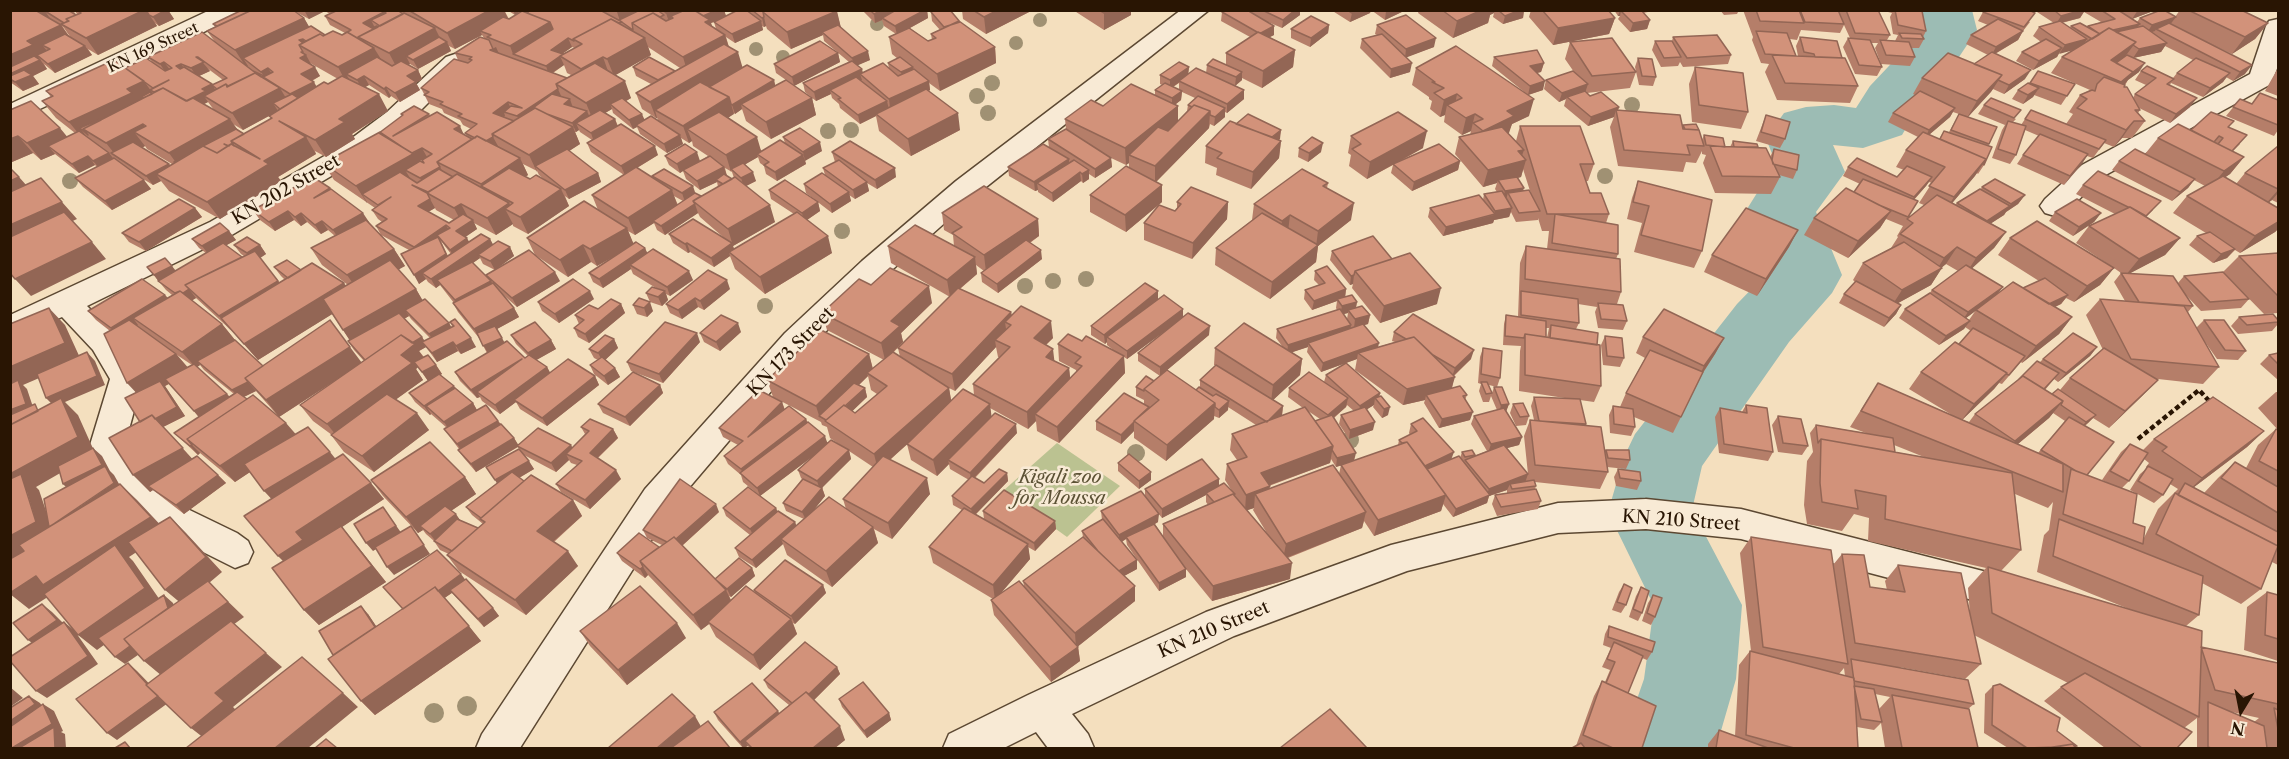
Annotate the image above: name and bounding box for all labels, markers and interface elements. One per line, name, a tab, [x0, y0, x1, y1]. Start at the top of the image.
street label: KN 169 Street	[105, 19, 201, 77]
street label: KN 202 Street	[228, 150, 344, 230]
street label: KN 173 Street	[743, 303, 839, 401]
park label: Kigali zoo for Moussa	[1014, 467, 1106, 510]
street label: KN 210 Street	[1621, 506, 1741, 536]
street label: KN 210 Street	[1155, 597, 1273, 663]
north arrow	[2211, 681, 2271, 741]
text: N	[2229, 718, 2246, 740]

